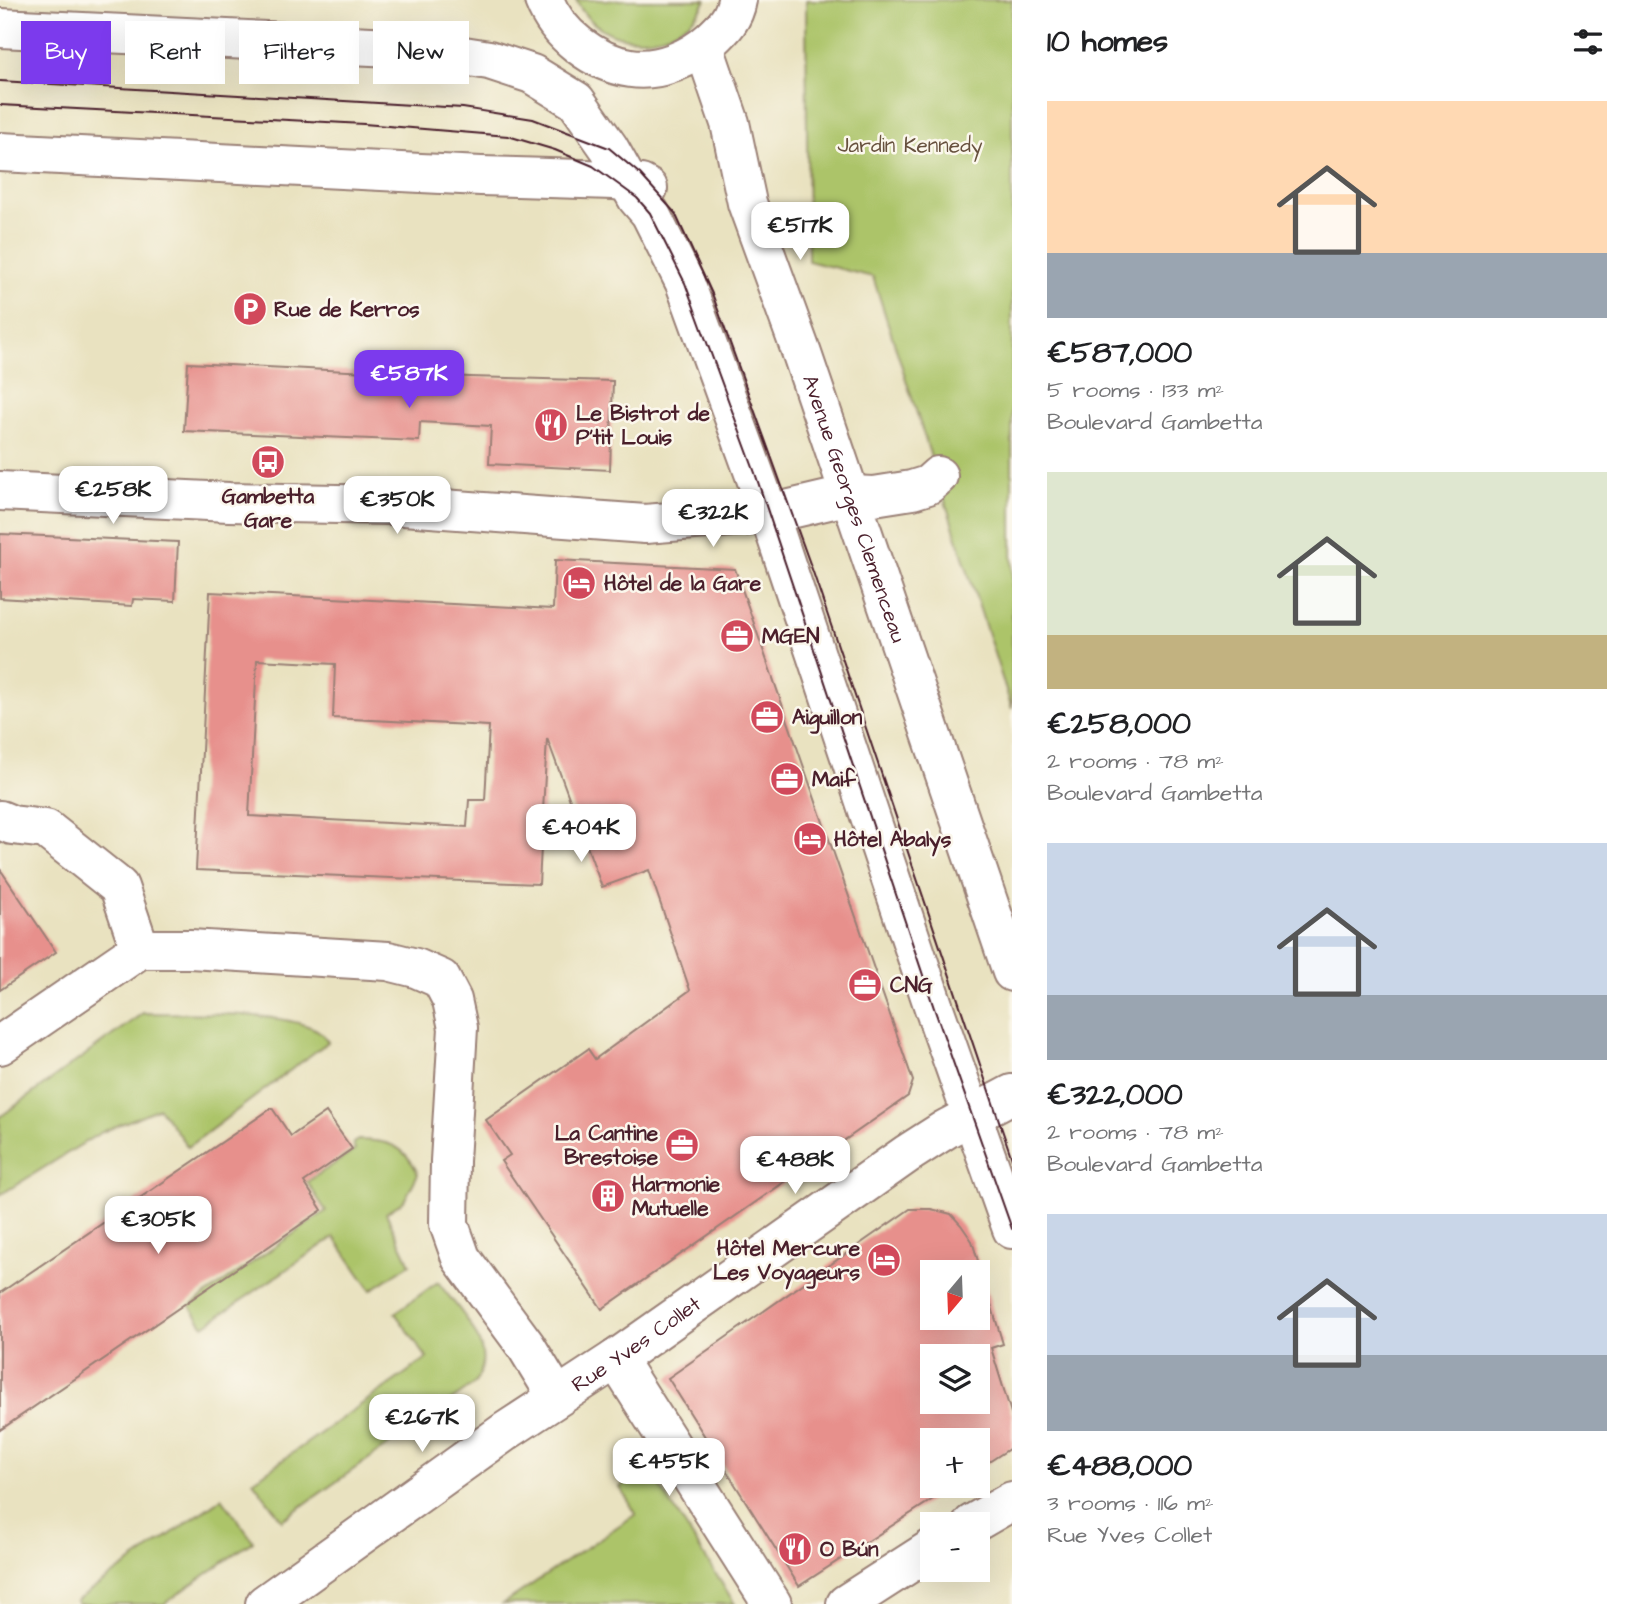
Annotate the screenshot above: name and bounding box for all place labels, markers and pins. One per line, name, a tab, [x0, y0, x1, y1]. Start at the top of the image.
pin: €517K	[751, 202, 849, 262]
parking icon: Rue de Kerros	[231, 290, 269, 328]
place label: Rue de Kerros	[274, 295, 420, 324]
pin: €587K	[360, 350, 458, 410]
place label: Le Bistrot de P’tit Louis	[576, 399, 711, 452]
restaurant icon: Le Bistrot de P’tit Louis	[532, 406, 570, 444]
bus stop icon: Gambetta Gare	[249, 443, 287, 481]
pin: €258K	[64, 466, 162, 526]
pin: €350K	[348, 476, 446, 536]
place label: Gambetta Gare	[222, 482, 315, 535]
pin: €322K	[664, 490, 762, 549]
hotel icon: Hôtel de la Gare	[560, 564, 598, 602]
place label: Hôtel de la Gare	[604, 569, 762, 598]
office icon: MGEN	[718, 617, 756, 655]
place label: MGEN	[762, 622, 820, 651]
office icon: Aiguillon	[748, 698, 786, 736]
place label: Aiguillon	[792, 703, 863, 734]
office icon: Maif	[768, 760, 806, 798]
place label: Maif	[812, 765, 856, 794]
pin: €404K	[532, 804, 630, 864]
hotel icon: Hôtel Abalys	[791, 820, 829, 858]
place label: Hôtel Abalys	[834, 825, 952, 857]
office icon: CNG	[846, 966, 884, 1004]
place label: CNG	[890, 971, 933, 1000]
place label: La Cantine Brestoise	[555, 1119, 659, 1172]
office icon: La Cantine Brestoise	[663, 1126, 701, 1164]
pin: €488K	[746, 1136, 844, 1196]
place label: Harmonie Mutuelle	[632, 1170, 721, 1223]
building icon: Harmonie Mutuelle	[589, 1177, 627, 1215]
pin: €305K	[109, 1196, 207, 1256]
place label: Hôtel Mercure Les Voyageurs	[713, 1234, 861, 1290]
hotel icon: Hôtel Mercure Les Voyageurs	[865, 1241, 903, 1279]
pin: €267K	[373, 1394, 471, 1454]
pin: €455K	[620, 1438, 718, 1498]
restaurant icon: O Bún	[776, 1530, 814, 1568]
place label: O Bún	[820, 1535, 879, 1564]

